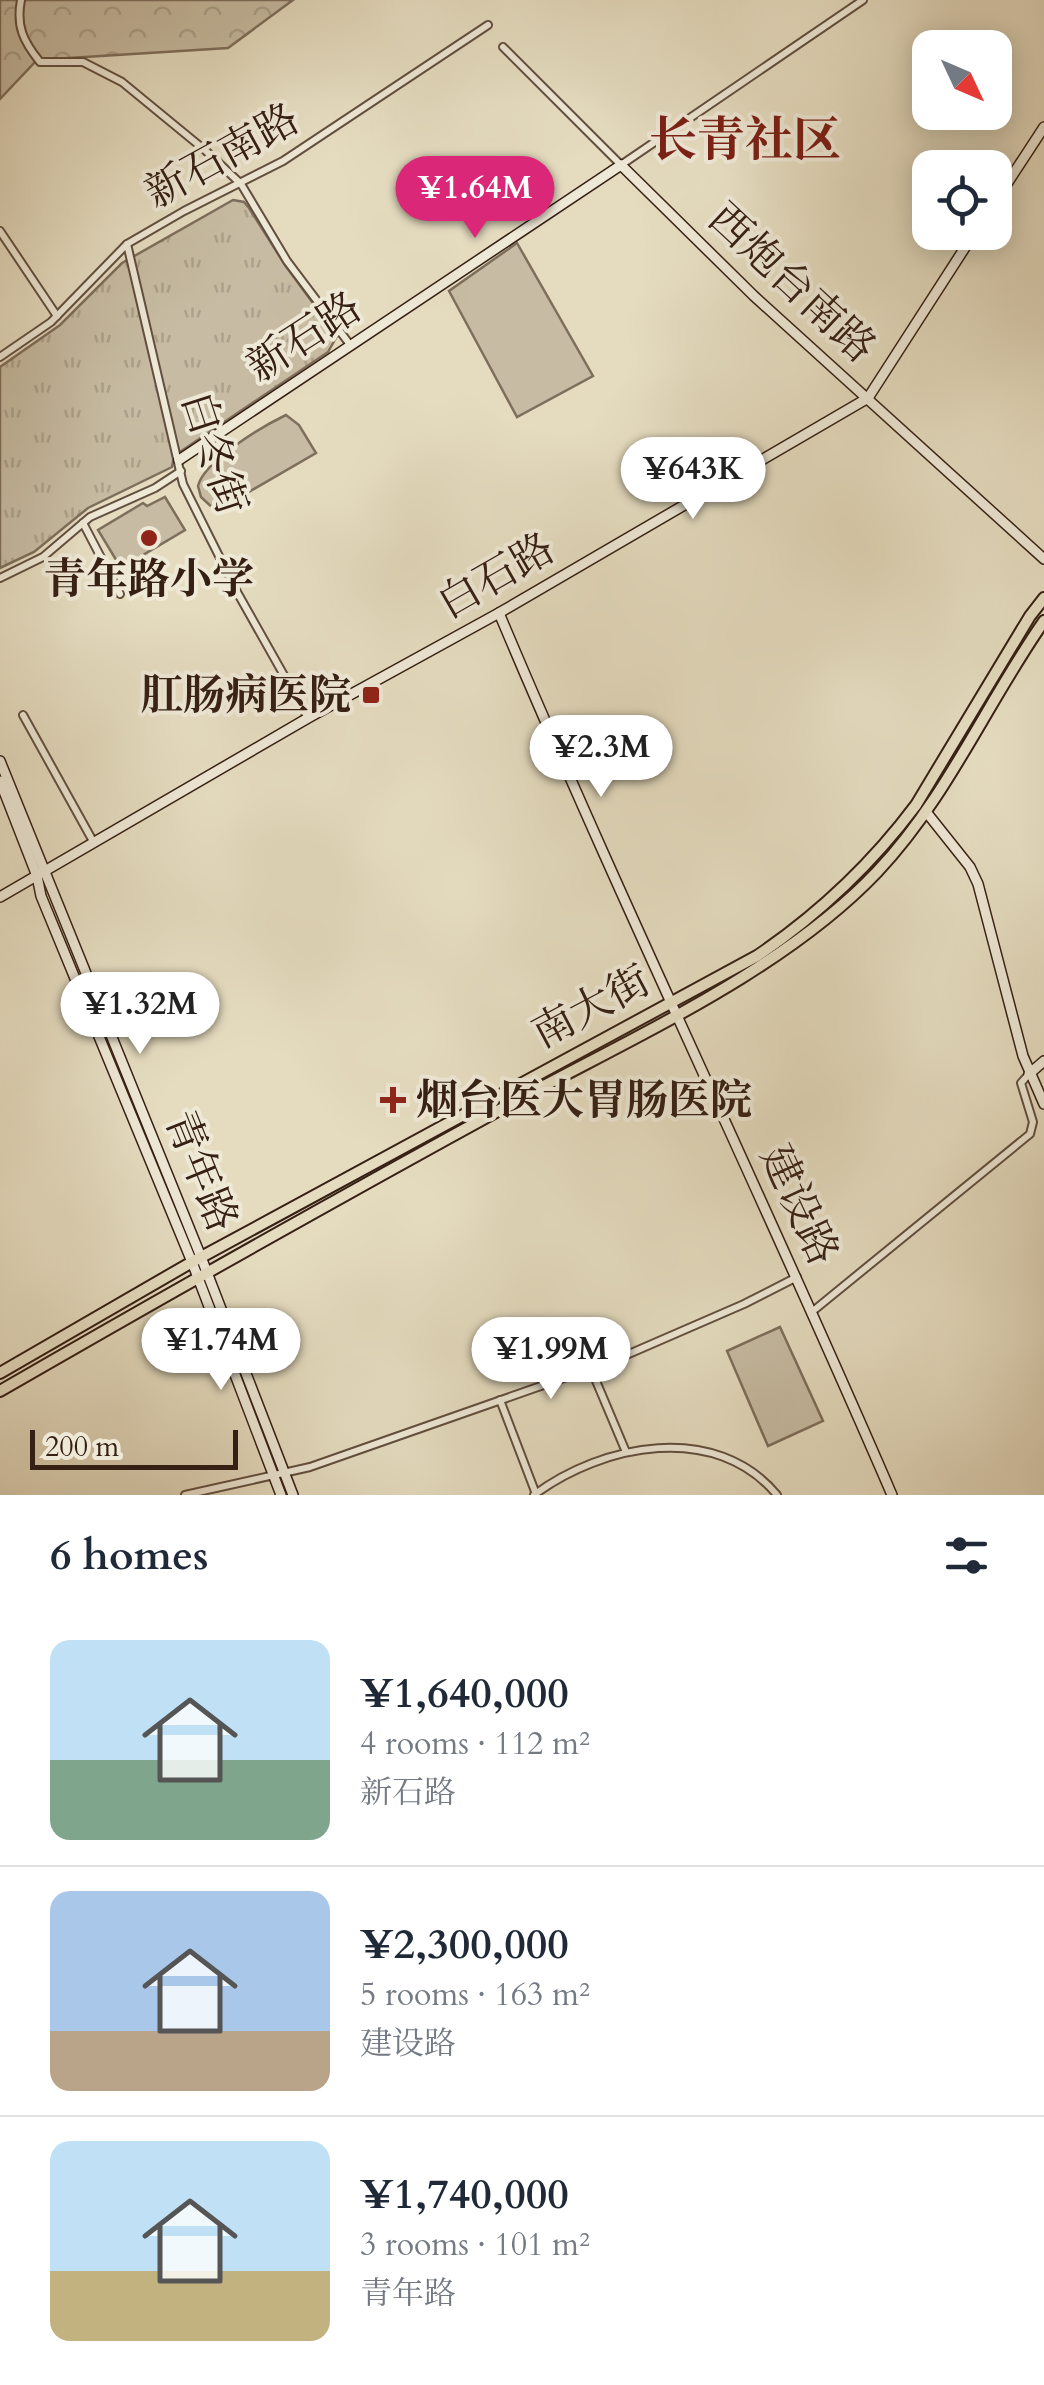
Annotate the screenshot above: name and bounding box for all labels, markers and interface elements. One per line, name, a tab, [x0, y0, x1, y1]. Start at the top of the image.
north arrow	[912, 30, 1012, 130]
map controls	[912, 30, 1012, 250]
street label: 新石南路	[135, 90, 309, 222]
district label: 长青社区	[649, 108, 841, 173]
button: locate	[912, 150, 1012, 250]
pin: ¥1.64M	[394, 156, 556, 241]
text: ¥1.64M	[417, 166, 533, 210]
street label: 西炮台南路	[696, 191, 888, 375]
street label: 新石路	[236, 279, 372, 395]
street label: 白冬街	[167, 384, 261, 522]
pin: ¥643K	[623, 437, 763, 522]
text: ¥643K	[643, 447, 743, 491]
street label: 白石路	[427, 520, 565, 632]
marker: 青年路小学	[138, 527, 160, 549]
place label: 青年路小学	[44, 551, 254, 608]
place label: 肛肠病医院	[141, 667, 351, 724]
marker: 肛肠病医院	[360, 684, 382, 706]
pin: ¥2.3M	[531, 715, 671, 800]
text: ¥2.3M	[552, 725, 650, 769]
street label: 南大街	[522, 952, 660, 1062]
pin: ¥1.32M	[59, 972, 221, 1057]
text: ¥1.32M	[82, 982, 198, 1026]
place label: 烟台医大胃肠医院	[416, 1072, 752, 1129]
marker: 烟台医大胃肠医院	[380, 1087, 406, 1113]
street label: 青年路	[151, 1102, 251, 1240]
street label: 建设路	[747, 1136, 851, 1274]
pin: ¥1.74M	[140, 1308, 302, 1393]
pin: ¥1.99M	[470, 1317, 632, 1402]
text: ¥1.74M	[163, 1318, 279, 1362]
text: ¥1.99M	[493, 1327, 609, 1371]
scale bar	[30, 1425, 238, 1470]
text: 200 m	[45, 1428, 119, 1466]
text: 6 homes	[50, 1527, 208, 1584]
icon: filters	[939, 1528, 994, 1583]
text: ¥1,640,000	[360, 1665, 569, 1722]
icon: home	[130, 1680, 250, 1800]
text: 4 rooms · 112 m²	[360, 1722, 590, 1766]
text: 新石路	[360, 1771, 456, 1815]
text: ¥2,300,000	[360, 1916, 569, 1973]
icon: home	[130, 1931, 250, 2051]
text: 5 rooms · 163 m²	[360, 1973, 590, 2017]
text: 建设路	[360, 2022, 456, 2066]
text: ¥1,740,000	[360, 2166, 569, 2223]
icon: home	[130, 2181, 250, 2301]
text: 3 rooms · 101 m²	[360, 2223, 590, 2267]
text: 青年路	[360, 2272, 456, 2316]

